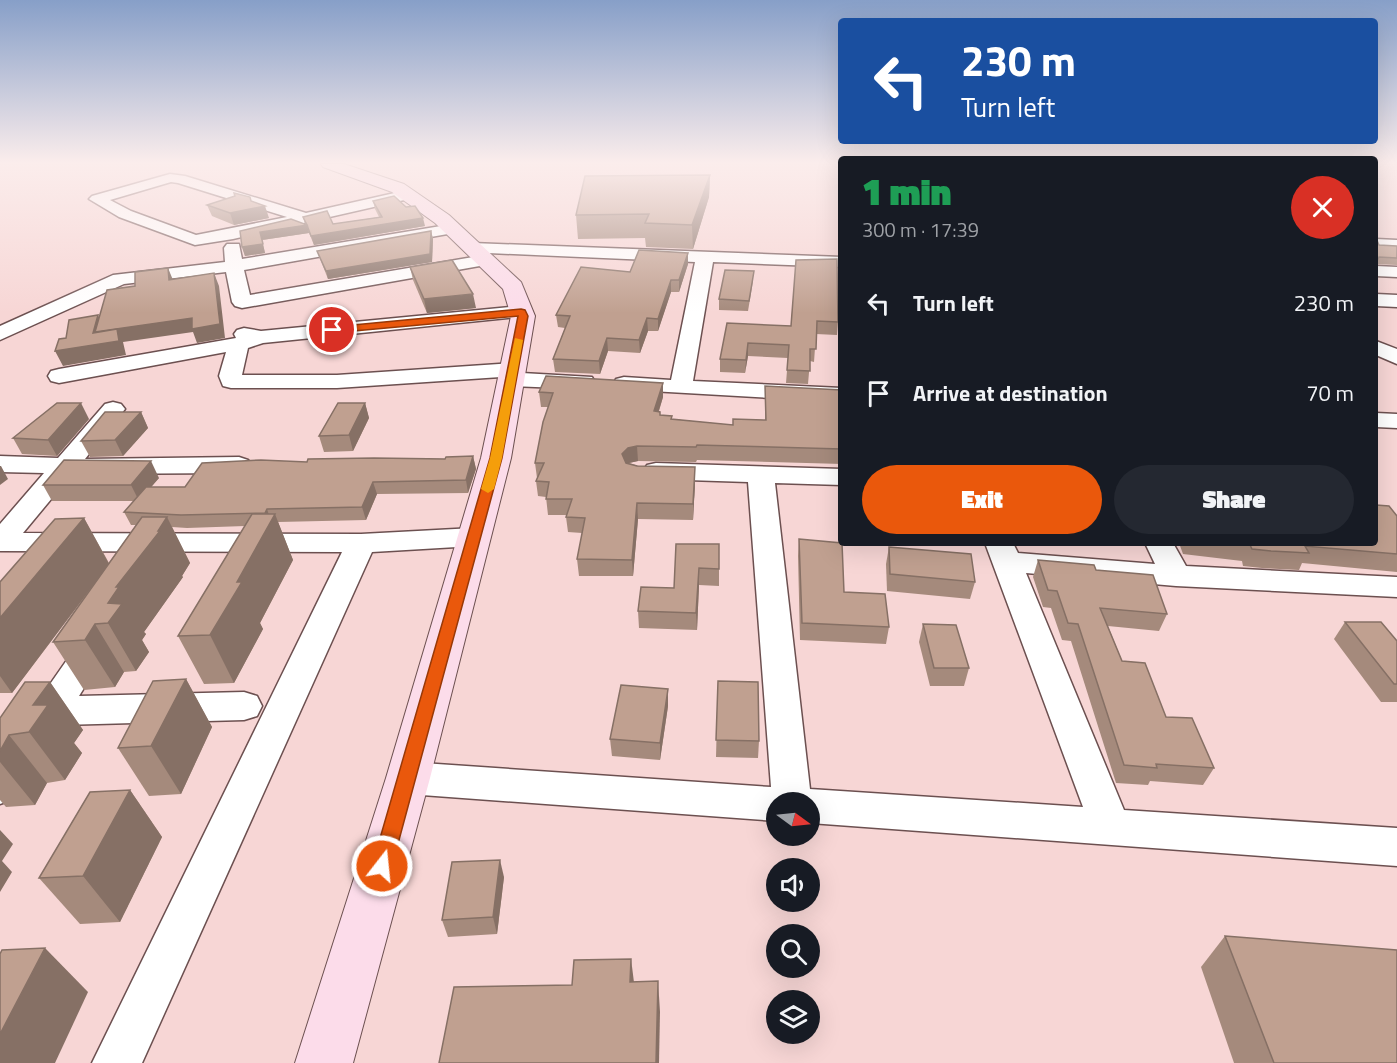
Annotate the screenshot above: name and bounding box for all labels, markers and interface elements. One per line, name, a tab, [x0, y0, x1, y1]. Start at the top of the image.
text: 230 m	[961, 28, 1076, 92]
icon: left	[862, 42, 940, 120]
text: Turn left	[961, 86, 1055, 127]
text: 1 min	[862, 164, 951, 219]
button: close	[1291, 176, 1354, 239]
text: 300 m · 17:39	[862, 214, 979, 245]
text: Turn left	[913, 286, 994, 320]
text: 230 m	[1294, 286, 1354, 320]
icon: left	[862, 287, 895, 320]
pin	[306, 304, 357, 355]
icon: arrive	[315, 313, 348, 346]
text: Arrive at destination	[913, 376, 1108, 410]
text: 70 m	[1306, 376, 1354, 410]
icon: arrive	[862, 377, 895, 410]
button: Exit	[862, 465, 1102, 534]
button: Share	[1114, 465, 1354, 534]
north arrow	[766, 792, 820, 846]
map controls	[766, 792, 820, 1044]
position arrow	[350, 834, 414, 898]
button: sound	[766, 858, 820, 912]
button: search	[766, 924, 820, 978]
button: layers	[766, 990, 820, 1044]

